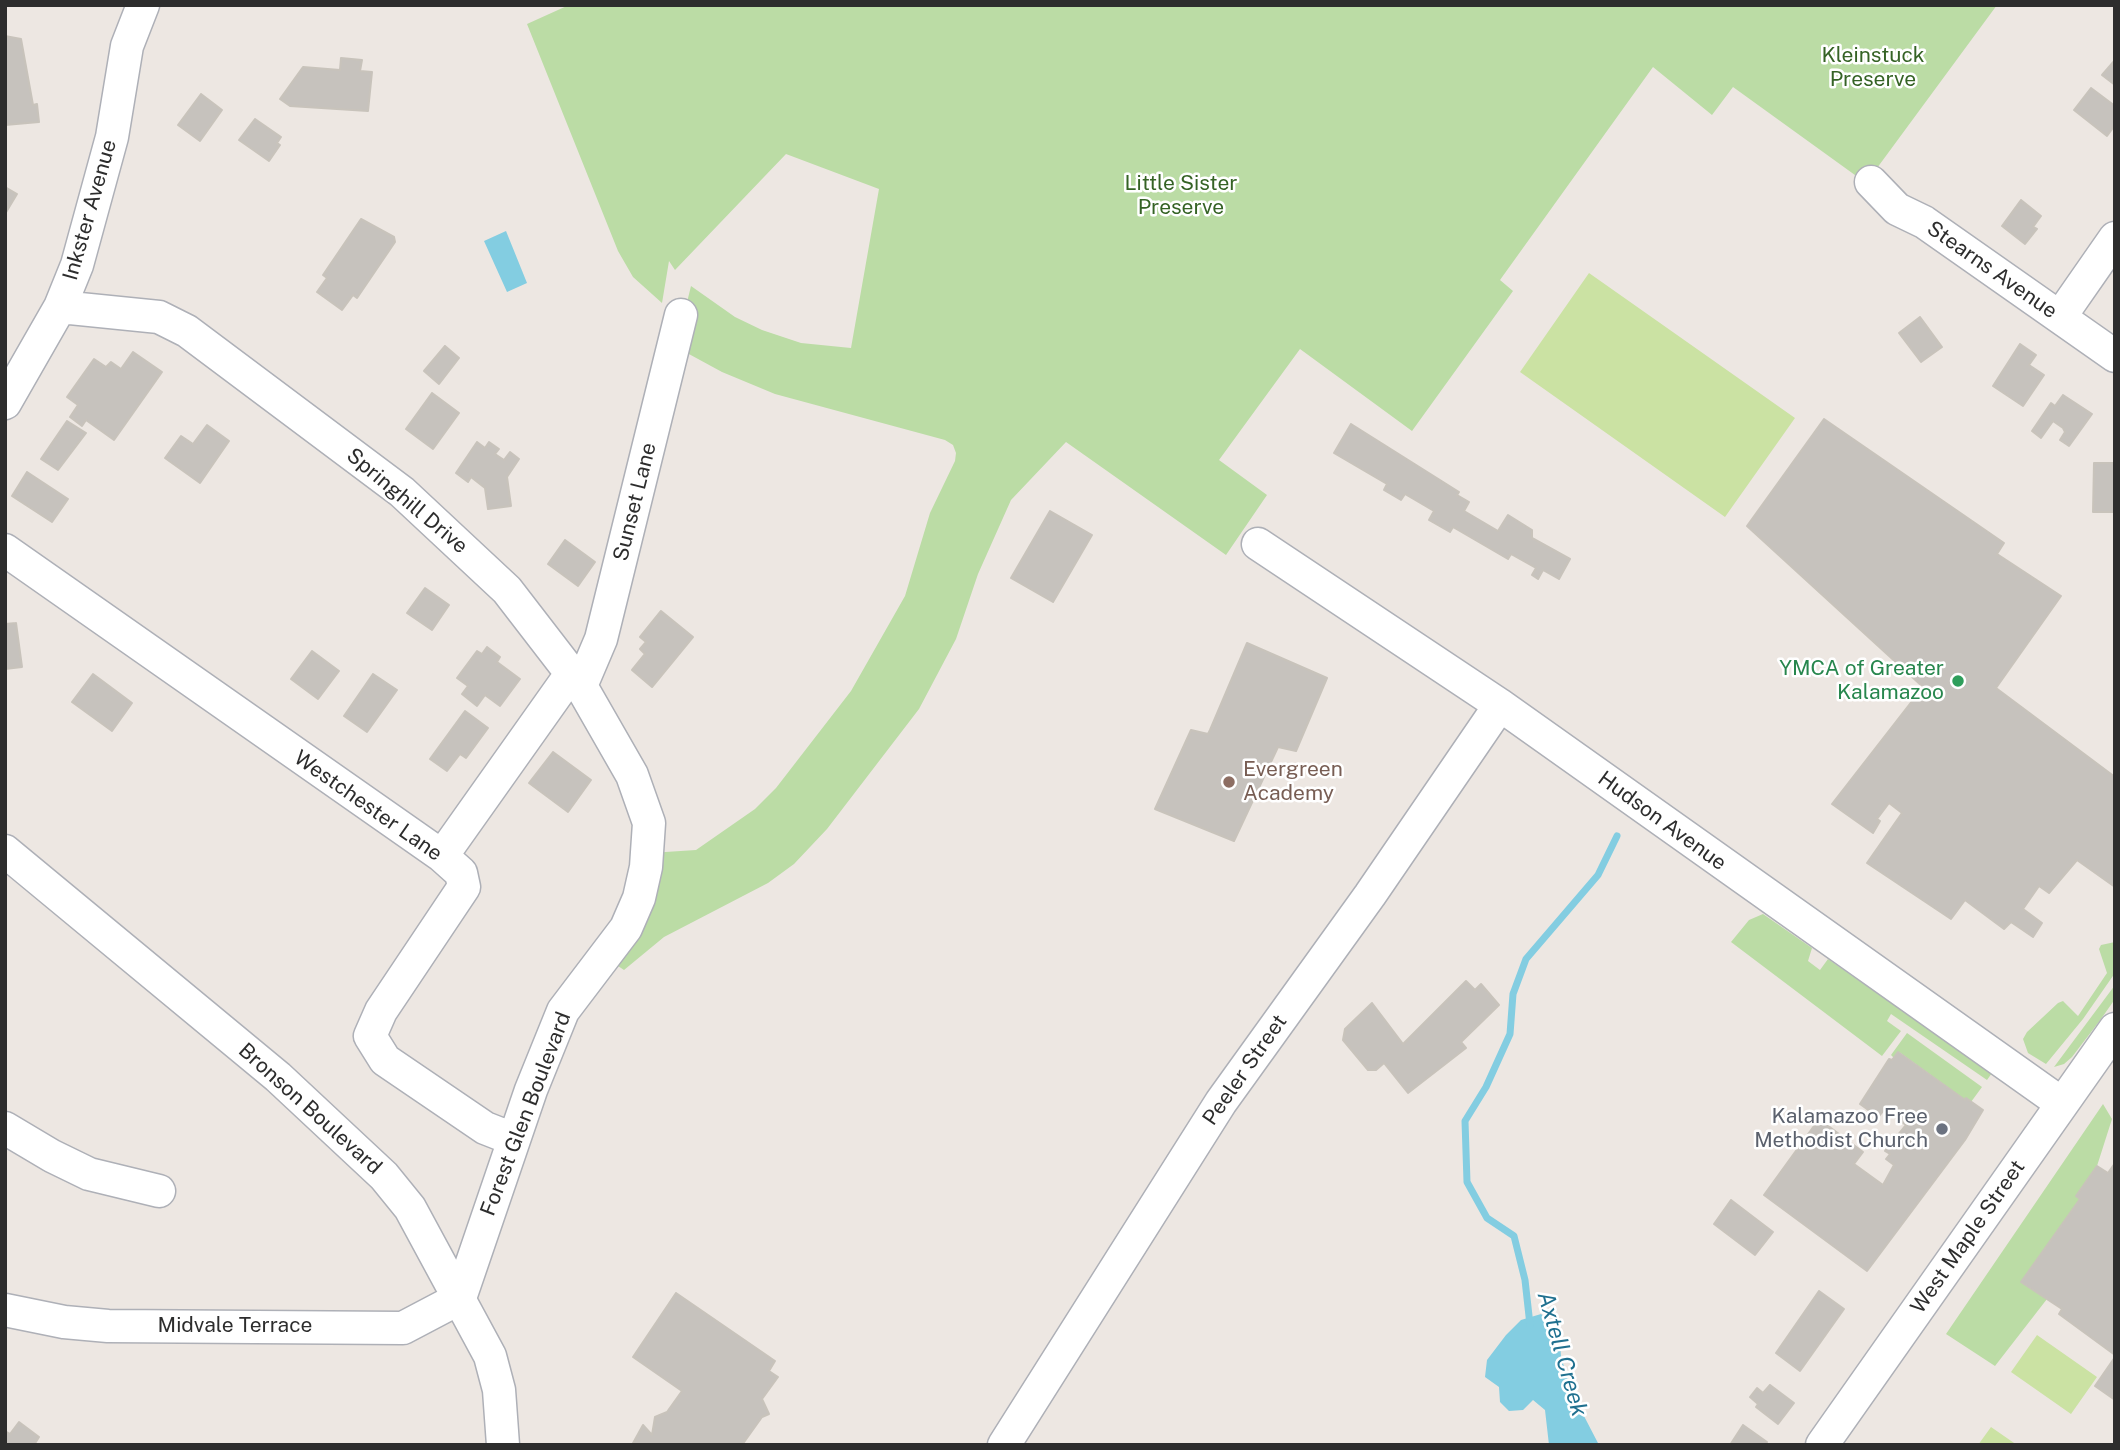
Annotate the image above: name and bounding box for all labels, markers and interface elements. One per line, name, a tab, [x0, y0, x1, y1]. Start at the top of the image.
park label: Kleinstuck Preserve	[1821, 43, 1925, 93]
street label: Inkster Avenue	[58, 137, 122, 283]
park label: Little Sister Preserve	[1124, 171, 1238, 221]
street label: Stearns Avenue	[1922, 216, 2062, 324]
street label: Sunset Lane	[608, 440, 662, 564]
street label: Springhill Drive	[341, 443, 473, 559]
place label: YMCA of Greater Kalamazoo	[1779, 656, 1944, 706]
marker: YMCA of Greater Kalamazoo	[1950, 673, 1966, 689]
street label: Westchester Lane	[289, 745, 447, 867]
place label: Evergreen Academy	[1243, 757, 1343, 807]
street label: Hudson Avenue	[1593, 766, 1731, 876]
marker: Evergreen Academy	[1221, 774, 1237, 790]
street label: Forest Glen Boulevard	[475, 1009, 577, 1219]
street label: Peeler Street	[1198, 1010, 1292, 1130]
street label: Bronson Boulevard	[233, 1038, 387, 1180]
place label: Kalamazoo Free Methodist Church	[1754, 1104, 1928, 1154]
marker: Kalamazoo Free Methodist Church	[1934, 1121, 1950, 1137]
street label: West Maple Street	[1906, 1155, 2030, 1319]
water label: Axtell Creek	[1531, 1289, 1593, 1419]
street label: Midvale Terrace	[158, 1313, 312, 1339]

